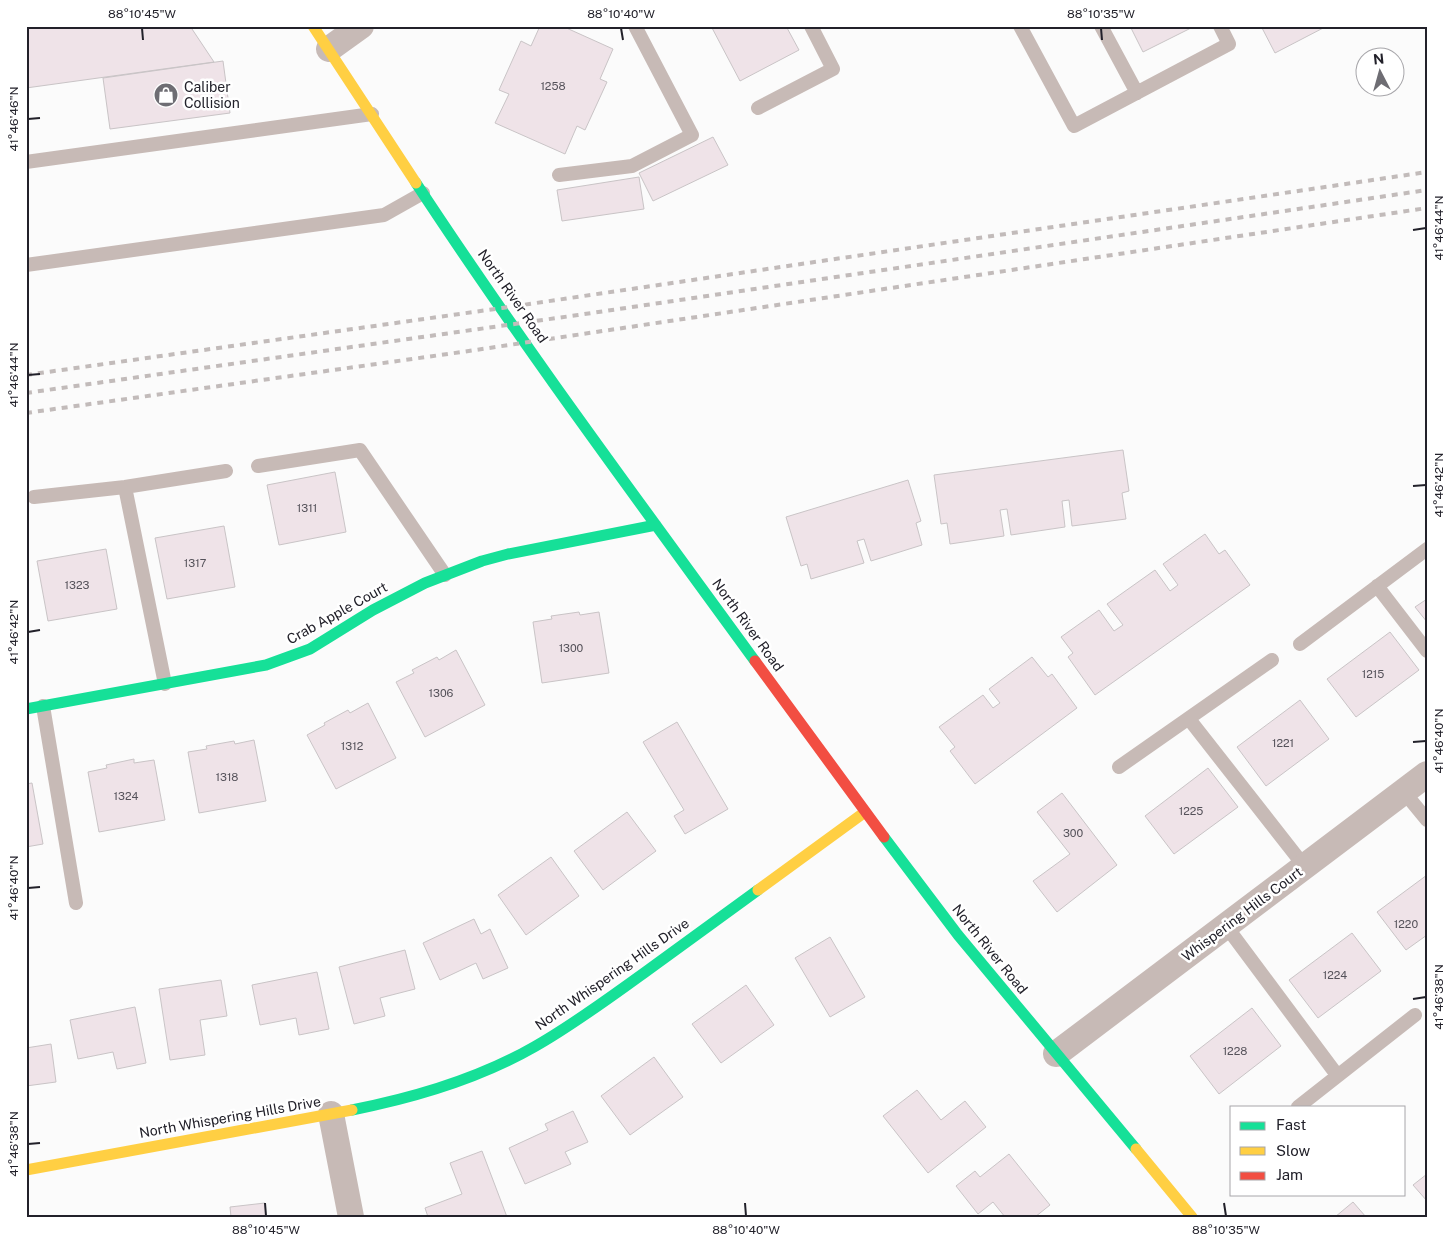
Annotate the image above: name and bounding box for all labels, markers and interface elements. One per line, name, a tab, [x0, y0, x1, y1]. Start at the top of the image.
text: 88°10'45"W	[108, 7, 177, 21]
text: 88°10'40"W	[587, 7, 655, 21]
text: 88°10'35"W	[1067, 7, 1136, 21]
north arrow	[1356, 48, 1406, 98]
text: N	[1372, 51, 1385, 68]
place label: Caliber Collision	[184, 79, 240, 111]
house number: 1258	[540, 80, 566, 92]
shop icon: Caliber Collision	[153, 82, 179, 108]
text: 41°46'46"N	[7, 86, 21, 152]
text: 41°46'44"N	[1432, 195, 1446, 261]
street label: North River Road	[475, 246, 551, 346]
text: 41°46'44"N	[7, 342, 21, 408]
text: 41°46'42"N	[1432, 453, 1446, 517]
house number: 1311	[297, 502, 317, 514]
house number: 1317	[184, 557, 207, 569]
street label: North River Road	[709, 576, 787, 674]
house number: 1323	[65, 579, 90, 591]
street label: Crab Apple Court	[284, 579, 390, 647]
text: 41°46'42"N	[7, 600, 21, 664]
house number: 1300	[559, 642, 584, 654]
house number: 1215	[1362, 668, 1384, 680]
house number: 1306	[429, 687, 454, 699]
text: 41°46'40"N	[1432, 708, 1446, 774]
house number: 1221	[1272, 737, 1294, 749]
house number: 1312	[341, 740, 364, 752]
house number: 1318	[215, 771, 239, 783]
house number: 1324	[114, 790, 139, 802]
house number: 1225	[1179, 805, 1203, 817]
house number: 300	[1063, 827, 1083, 839]
text: 41°46'40"N	[7, 855, 21, 921]
street label: Whispering Hills Court	[1179, 863, 1305, 965]
street label: North River Road	[949, 901, 1031, 997]
street label: North Whispering Hills Drive	[532, 915, 692, 1033]
house number: 1220	[1394, 918, 1418, 930]
text: 41°46'38"N	[1432, 964, 1446, 1030]
house number: 1224	[1323, 969, 1347, 981]
house number: 1228	[1223, 1045, 1247, 1057]
street label: North Whispering Hills Drive	[138, 1093, 322, 1141]
legend	[1230, 1106, 1406, 1196]
text: 41°46'38"N	[7, 1111, 21, 1177]
text: Fast	[1276, 1116, 1306, 1133]
text: Slow	[1276, 1142, 1311, 1159]
text: Jam	[1276, 1166, 1303, 1183]
text: 88°10'45"W	[232, 1223, 301, 1237]
text: 88°10'40"W	[712, 1223, 780, 1237]
text: 88°10'35"W	[1192, 1223, 1261, 1237]

